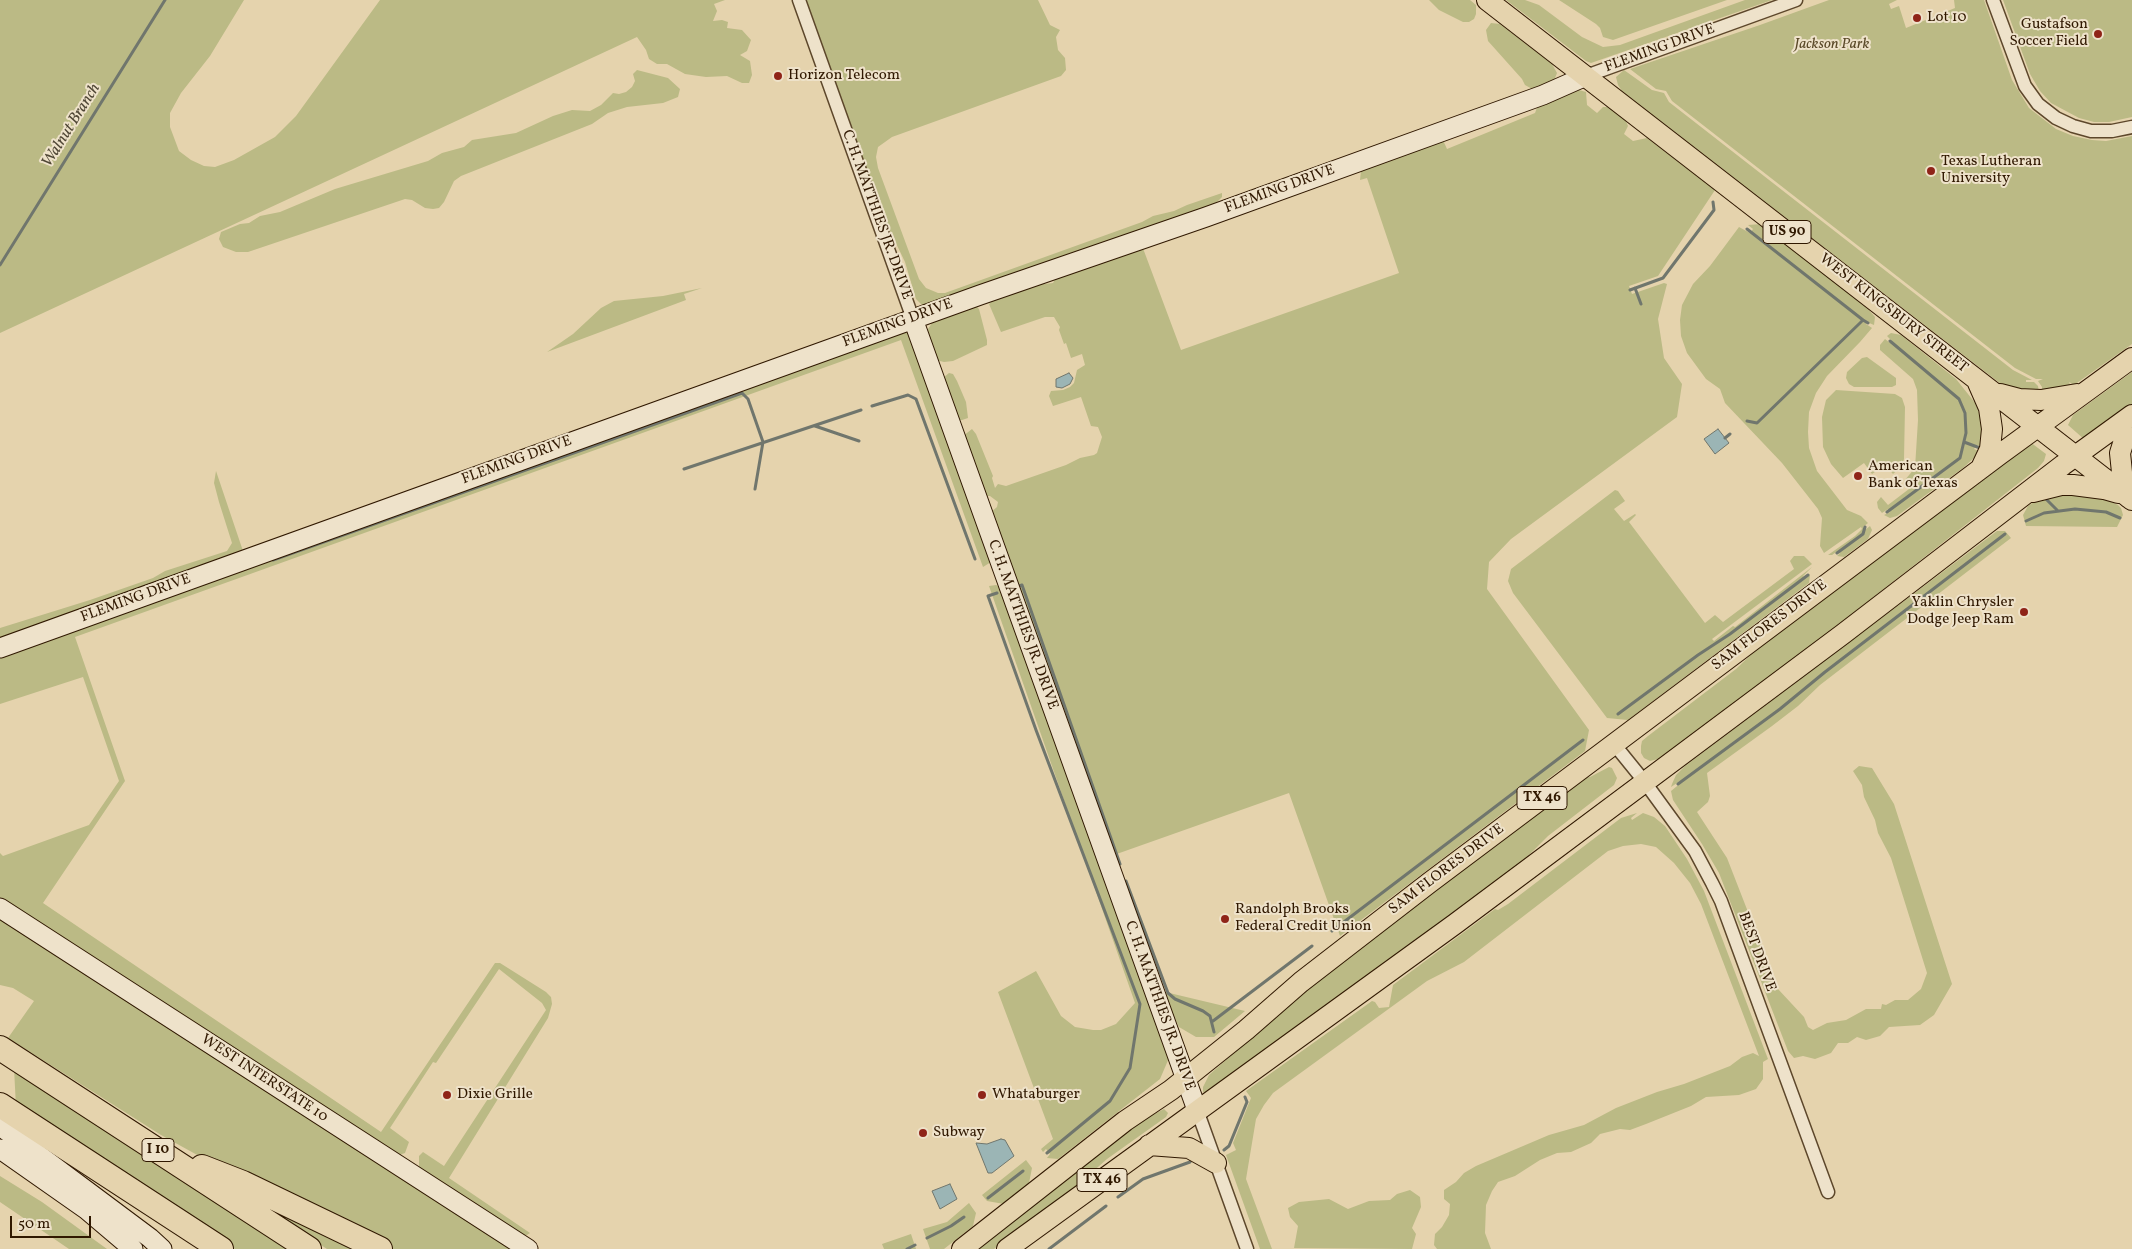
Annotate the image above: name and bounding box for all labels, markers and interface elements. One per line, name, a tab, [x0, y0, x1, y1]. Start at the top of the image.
place label: Lot 10	[1927, 9, 1966, 27]
marker: Lot 10	[1911, 12, 1923, 24]
place label: Gustafson Soccer Field	[2009, 16, 2088, 51]
street label: FLEMING DRIVE	[1602, 21, 1718, 77]
marker: Gustafson Soccer Field	[2092, 28, 2104, 40]
park label: Jackson Park	[1795, 36, 1869, 54]
place label: Horizon Telecom	[788, 67, 900, 85]
marker: Horizon Telecom	[772, 70, 784, 82]
water label: Walnut Branch	[39, 81, 105, 171]
street label: C. H. MATTHIES JR. DRIVE	[837, 128, 915, 302]
place label: Texas Lutheran University	[1941, 153, 2041, 188]
street label: FLEMING DRIVE	[1222, 162, 1338, 218]
marker: Texas Lutheran University	[1925, 165, 1937, 177]
road number: US 90	[1763, 220, 1811, 243]
street label: WEST KINGSBURY STREET	[1815, 250, 1971, 378]
street label: FLEMING DRIVE	[840, 296, 956, 352]
street label: FLEMING DRIVE	[459, 433, 575, 489]
place label: American Bank of Texas	[1868, 458, 1958, 493]
marker: American Bank of Texas	[1852, 470, 1864, 482]
street label: C. H. MATTHIES JR. DRIVE	[983, 538, 1061, 712]
street label: FLEMING DRIVE	[78, 571, 194, 627]
street label: SAM FLORES DRIVE	[1709, 577, 1831, 675]
place label: Yaklin Chrysler Dodge Jeep Ram	[1907, 594, 2014, 629]
marker: Yaklin Chrysler Dodge Jeep Ram	[2018, 606, 2030, 618]
road number: TX 46	[1517, 786, 1567, 810]
street label: SAM FLORES DRIVE	[1386, 821, 1508, 919]
place label: Randolph Brooks Federal Credit Union	[1235, 901, 1372, 936]
street label: BEST DRIVE	[1733, 910, 1779, 994]
marker: Randolph Brooks Federal Credit Union	[1219, 913, 1231, 925]
street label: C. H. MATTHIES JR. DRIVE	[1120, 919, 1198, 1093]
street label: WEST INTERSTATE 10	[197, 1031, 331, 1127]
place label: Dixie Grille	[457, 1086, 533, 1104]
place label: Whataburger	[992, 1086, 1080, 1104]
marker: Dixie Grille	[441, 1089, 453, 1101]
marker: Whataburger	[976, 1089, 988, 1101]
place label: Subway	[933, 1124, 985, 1142]
marker: Subway	[917, 1127, 929, 1139]
road number: I 10	[142, 1138, 174, 1162]
road number: TX 46	[1077, 1168, 1127, 1192]
scale bar	[12, 1206, 94, 1238]
text: 50 m	[18, 1214, 50, 1235]

